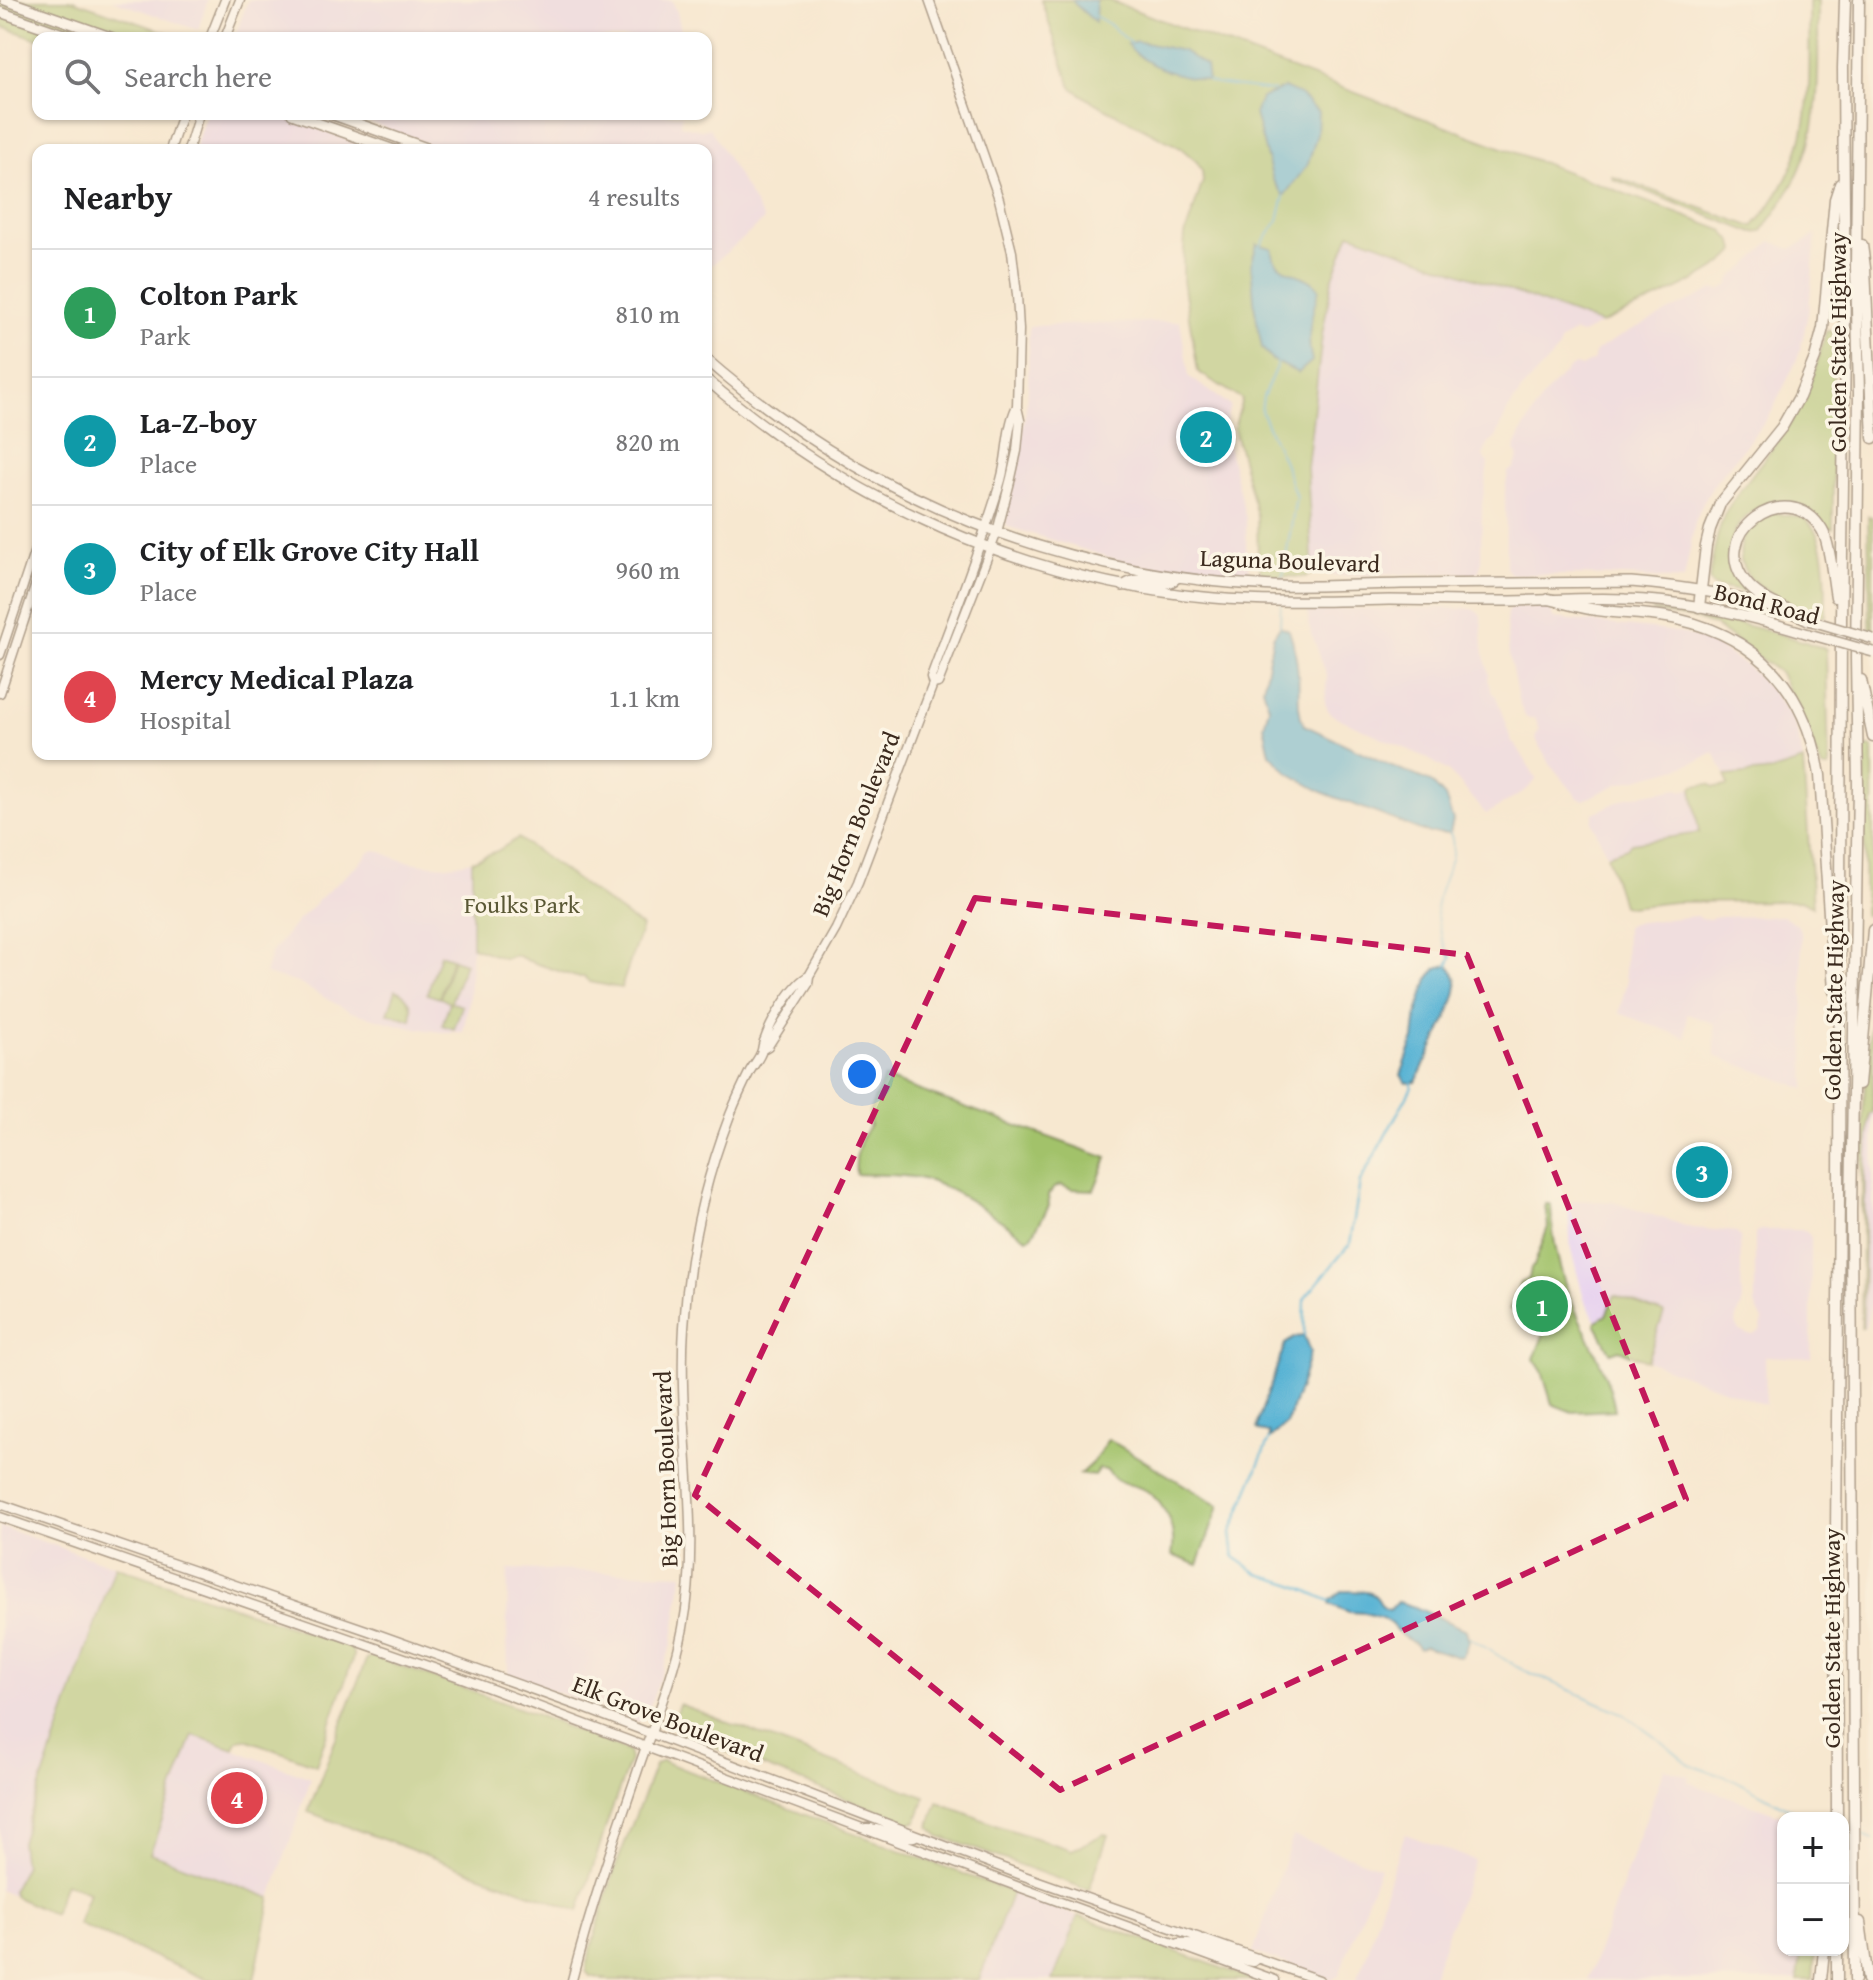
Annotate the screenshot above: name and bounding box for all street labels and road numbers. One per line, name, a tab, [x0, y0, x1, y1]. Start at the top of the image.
street label: Golden State Highway	[1820, 232, 1855, 452]
street label: Laguna Boulevard	[1199, 540, 1381, 581]
street label: Bond Road	[1711, 574, 1824, 634]
street label: Big Horn Boulevard	[803, 726, 909, 921]
street label: Golden State Highway	[1814, 879, 1853, 1101]
street label: Big Horn Boulevard	[645, 1370, 686, 1568]
street label: Golden State Highway	[1814, 1528, 1849, 1748]
street label: Elk Grove Boulevard	[568, 1666, 769, 1771]

